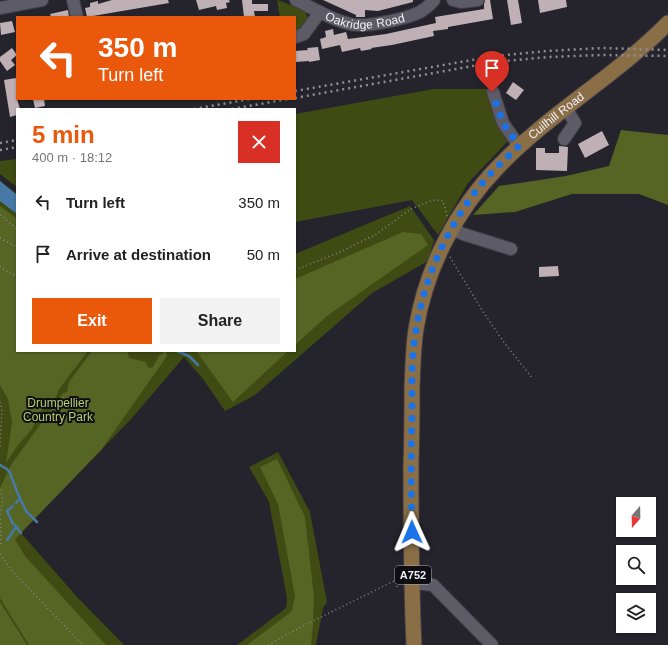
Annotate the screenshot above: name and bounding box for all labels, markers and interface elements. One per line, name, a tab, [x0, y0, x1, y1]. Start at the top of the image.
street label: Oakridge Road	[323, 9, 406, 32]
icon: left	[32, 32, 84, 84]
text: 350 m	[98, 32, 177, 63]
pin	[475, 51, 509, 92]
icon: arrive	[481, 57, 503, 79]
text: Turn left	[98, 65, 163, 85]
street label: Cuilhill Road	[525, 89, 587, 142]
text: 5 min	[32, 121, 95, 148]
button: close	[238, 121, 280, 163]
text: 400 m · 18:12	[32, 150, 112, 165]
icon: left	[32, 191, 54, 213]
text: Turn left	[66, 194, 125, 211]
text: 350 m	[238, 194, 280, 211]
icon: arrive	[32, 243, 54, 265]
text: Arrive at destination	[66, 246, 211, 263]
text: 50 m	[247, 246, 280, 263]
button: Exit	[32, 298, 152, 344]
button: Share	[160, 298, 280, 344]
park label: Drumpellier Country Park	[23, 396, 94, 424]
north arrow	[616, 497, 656, 537]
map controls	[616, 497, 656, 633]
position arrow	[391, 511, 433, 553]
button: search	[616, 545, 656, 585]
road number: A752	[395, 566, 431, 584]
button: layers	[616, 593, 656, 633]

